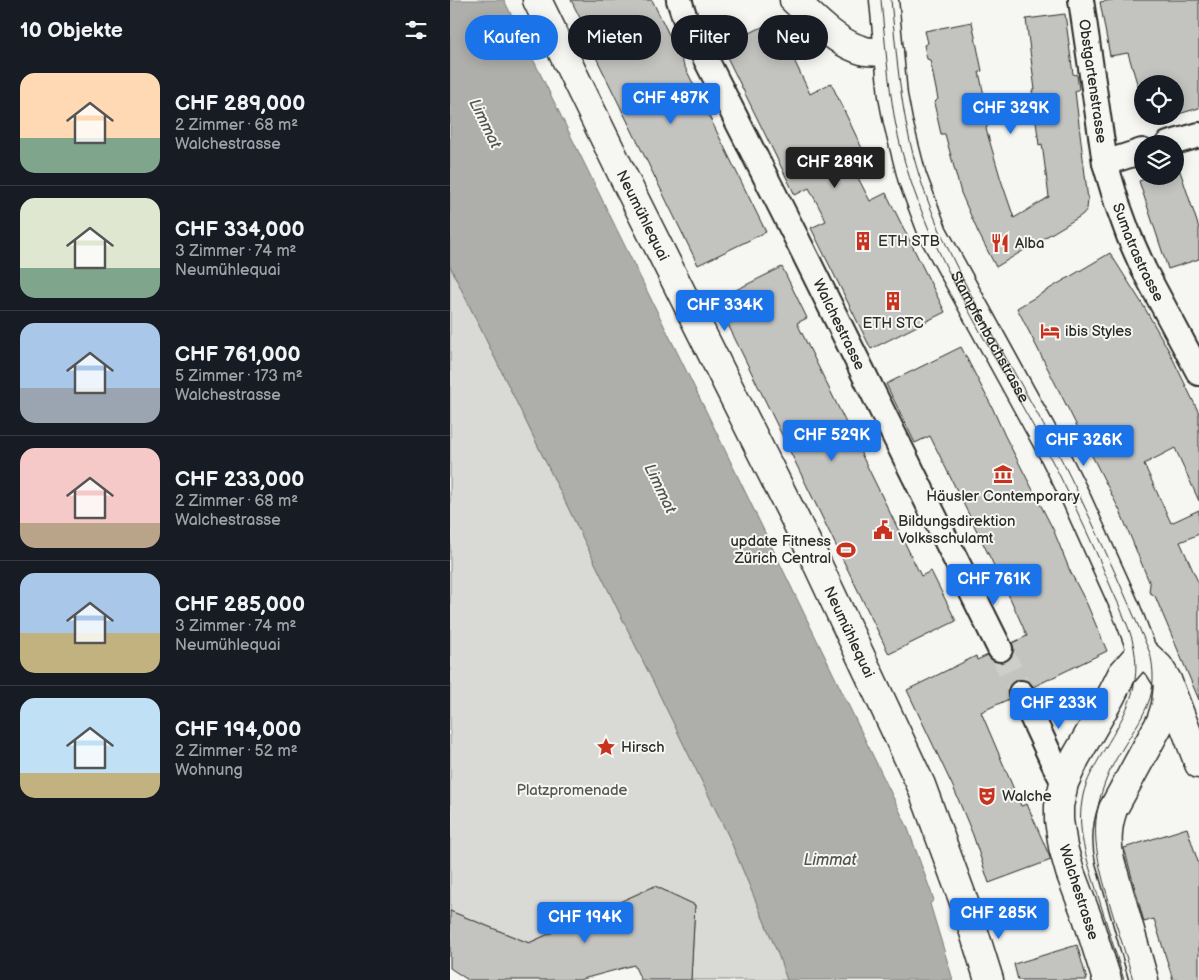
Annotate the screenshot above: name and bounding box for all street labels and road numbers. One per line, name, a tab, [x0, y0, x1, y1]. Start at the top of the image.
street label: Obstgartenstrasse	[1074, 18, 1111, 145]
street label: Neumühlequai	[612, 167, 673, 264]
street label: Sumatrastrasse	[1108, 200, 1168, 305]
street label: Stampfenbachstrasse	[946, 268, 1033, 406]
street label: Walchestrasse	[808, 276, 869, 373]
street label: Neumühlequai	[819, 583, 878, 681]
street label: Walchestrasse	[1054, 842, 1103, 942]

